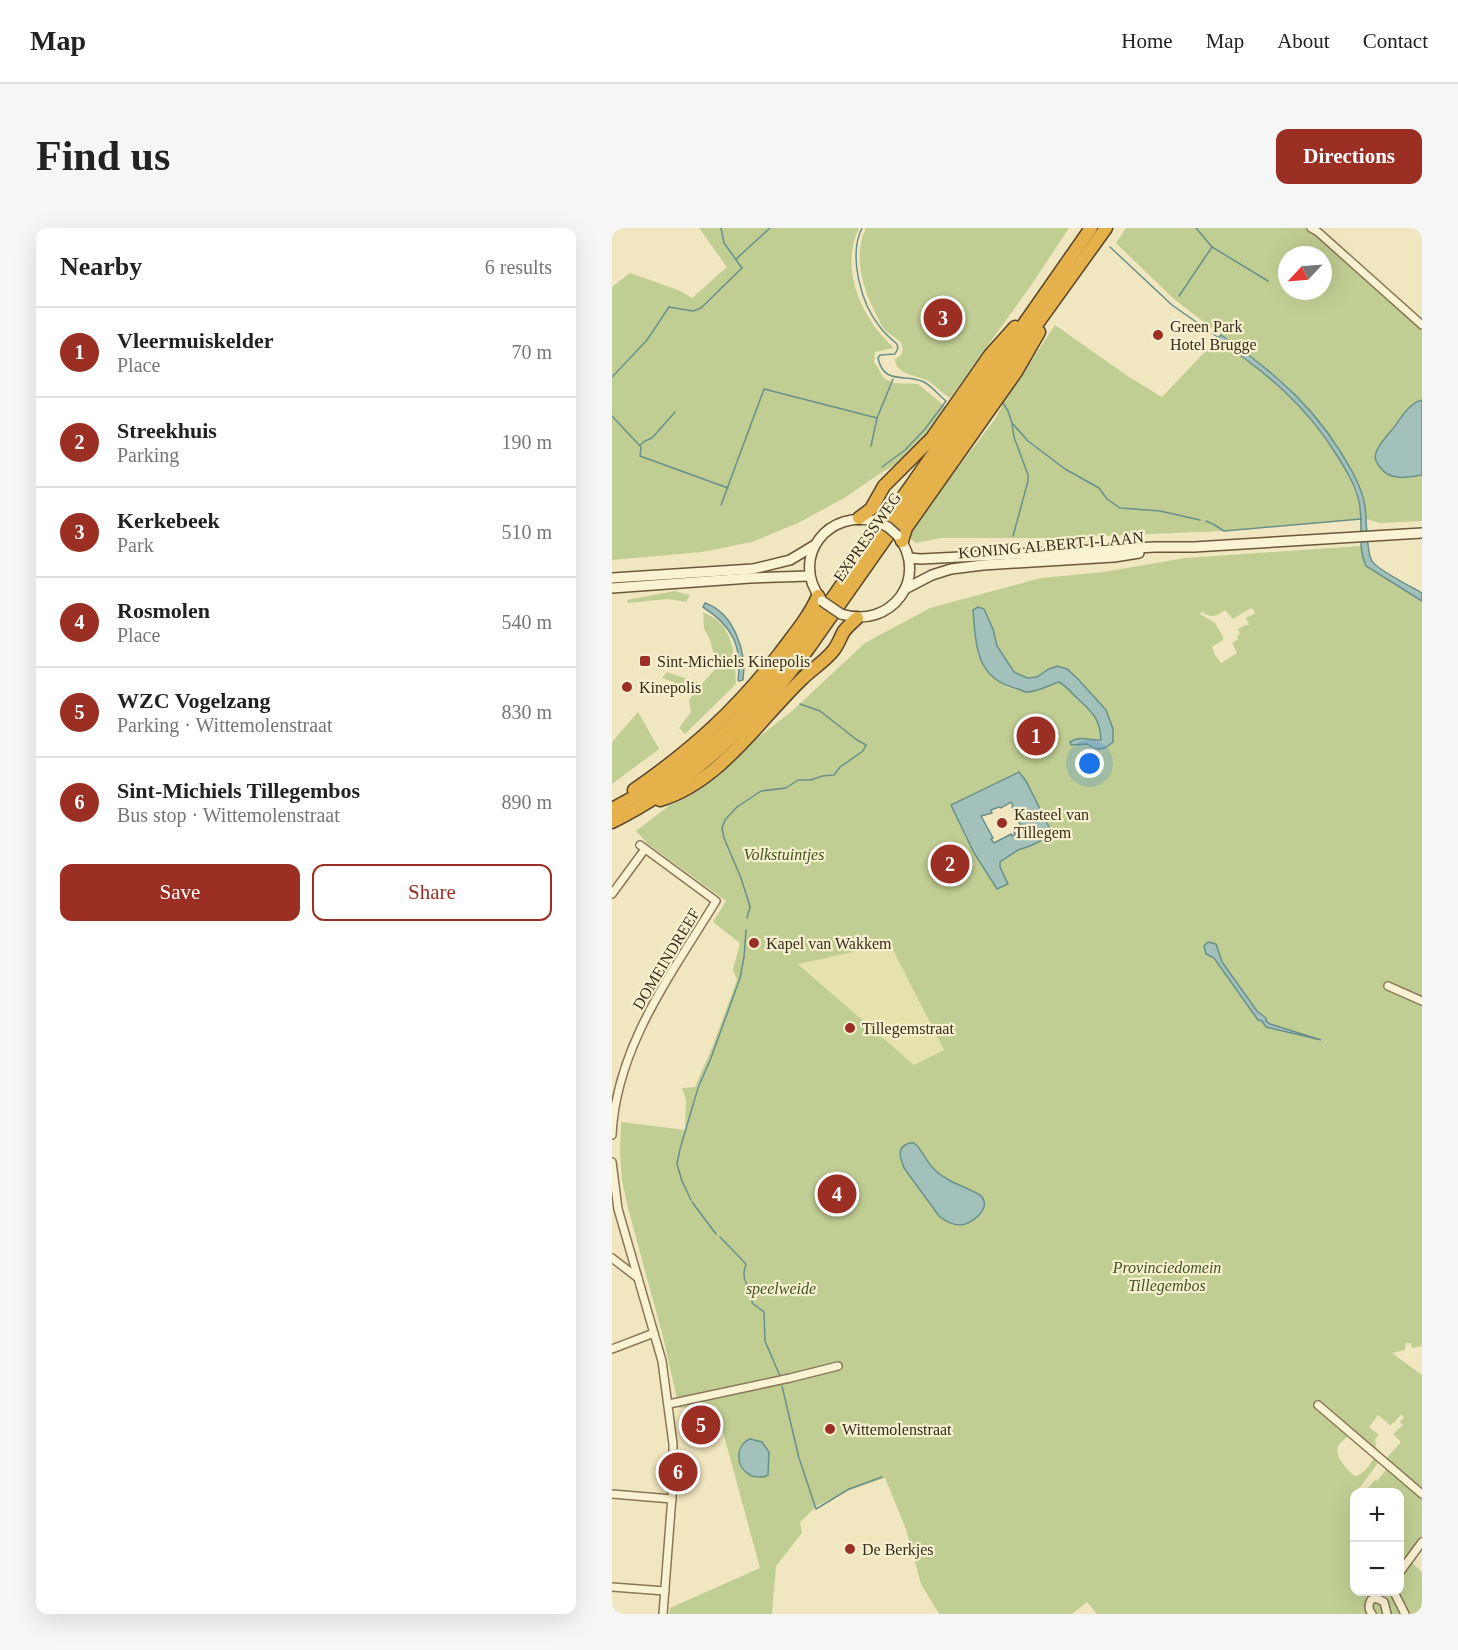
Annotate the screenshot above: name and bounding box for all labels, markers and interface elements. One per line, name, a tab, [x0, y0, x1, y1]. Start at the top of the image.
text: Map	[30, 25, 86, 56]
text: Home	[1121, 29, 1173, 53]
text: Map	[1206, 29, 1244, 53]
text: About	[1277, 29, 1330, 53]
text: Contact	[1363, 29, 1428, 53]
button: Directions	[1276, 129, 1422, 184]
text: Find us	[36, 133, 170, 179]
north arrow	[1278, 246, 1332, 300]
text: Nearby	[60, 252, 142, 281]
text: 6 results	[485, 256, 552, 278]
pin: 3	[924, 296, 962, 340]
place label: Green Park Hotel Brugge	[1170, 318, 1257, 354]
text: Vleermuiskelder	[117, 328, 273, 353]
marker: Green Park Hotel Brugge	[1151, 328, 1165, 342]
text: 1	[75, 341, 85, 363]
text: 70 m	[511, 341, 552, 363]
text: Place	[117, 354, 160, 376]
text: Streekhuis	[117, 418, 217, 443]
text: 2	[75, 431, 85, 453]
text: 190 m	[501, 431, 552, 453]
text: Parking	[117, 444, 179, 466]
street label: EXPRESSWEG	[830, 489, 904, 585]
text: Kerkebeek	[117, 508, 220, 533]
text: 3	[75, 521, 85, 543]
text: 510 m	[501, 521, 552, 543]
street label: KONING ALBERT I-LAAN	[957, 528, 1145, 562]
text: Park	[117, 534, 154, 556]
text: Rosmolen	[117, 598, 210, 623]
text: 4	[75, 611, 85, 633]
text: 540 m	[501, 611, 552, 633]
text: Place	[117, 624, 160, 646]
place label: Sint-Michiels Kinepolis	[657, 653, 810, 671]
marker: Sint-Michiels Kinepolis	[638, 654, 652, 668]
place label: Kinepolis	[639, 679, 701, 697]
marker: Kinepolis	[620, 680, 634, 694]
text: WZC Vogelzang	[117, 688, 270, 713]
text: 5	[75, 701, 85, 723]
text: 830 m	[501, 701, 552, 723]
text: Parking · Wittemolenstraat	[117, 714, 332, 736]
pin: 1	[1016, 714, 1056, 758]
your location	[1075, 749, 1104, 778]
text: Sint-Michiels Tillegembos	[117, 778, 360, 803]
text: 6	[75, 791, 85, 813]
text: 890 m	[501, 791, 552, 813]
text: Bus stop · Wittemolenstraat	[117, 804, 340, 826]
place label: Kasteel van Tillegem	[1014, 806, 1089, 842]
marker: Kasteel van Tillegem	[995, 816, 1009, 830]
pin: 2	[930, 842, 970, 886]
park label: Volkstuintjes	[744, 846, 824, 864]
button: Save	[60, 864, 300, 921]
button: Share	[312, 864, 552, 921]
street label: DOMEINDREEF	[629, 905, 703, 1013]
place label: Kapel van Wakkem	[766, 935, 892, 953]
marker: Kapel van Wakkem	[747, 936, 761, 950]
place label: Tillegemstraat	[862, 1020, 954, 1038]
marker: Tillegemstraat	[843, 1021, 857, 1035]
pin: 4	[818, 1172, 856, 1216]
park label: Provinciedomein Tillegembos	[1112, 1259, 1221, 1295]
park label: speelweide	[746, 1280, 816, 1298]
pin: 5	[682, 1402, 721, 1448]
place label: Wittemolenstraat	[842, 1421, 952, 1438]
marker: Wittemolenstraat	[823, 1422, 837, 1436]
pin: 6	[658, 1450, 698, 1494]
map controls	[1350, 1488, 1404, 1596]
button: +	[1350, 1488, 1404, 1542]
place label: De Berkjes	[862, 1541, 934, 1559]
marker: De Berkjes	[843, 1542, 857, 1556]
button: −	[1350, 1542, 1404, 1596]

